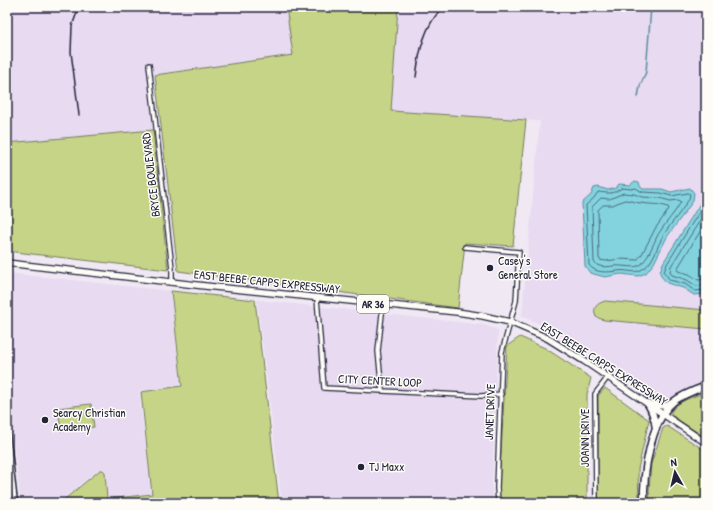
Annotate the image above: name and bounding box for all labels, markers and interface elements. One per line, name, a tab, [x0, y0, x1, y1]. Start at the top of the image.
street label: BRYCE BOULEVARD	[137, 132, 164, 218]
place label: Casey's General Store	[498, 252, 558, 283]
marker: Casey's General Store	[485, 263, 495, 273]
street label: EAST BEEBE CAPPS EXPRESSWAY	[193, 265, 342, 298]
road number: AR 36	[357, 295, 389, 313]
street label: EAST BEEBE CAPPS EXPRESSWAY	[538, 317, 672, 410]
street label: CITY CENTER LOOP	[338, 370, 423, 391]
street label: JANET DRIVE	[480, 383, 499, 440]
place label: Searcy Christian Academy	[53, 404, 126, 435]
street label: JOANN DRIVE	[576, 408, 593, 467]
marker: Searcy Christian Academy	[40, 415, 50, 425]
north arrow	[655, 452, 695, 492]
text: N	[670, 455, 678, 469]
place label: TJ Maxx	[369, 458, 404, 475]
marker: TJ Maxx	[356, 462, 366, 472]

